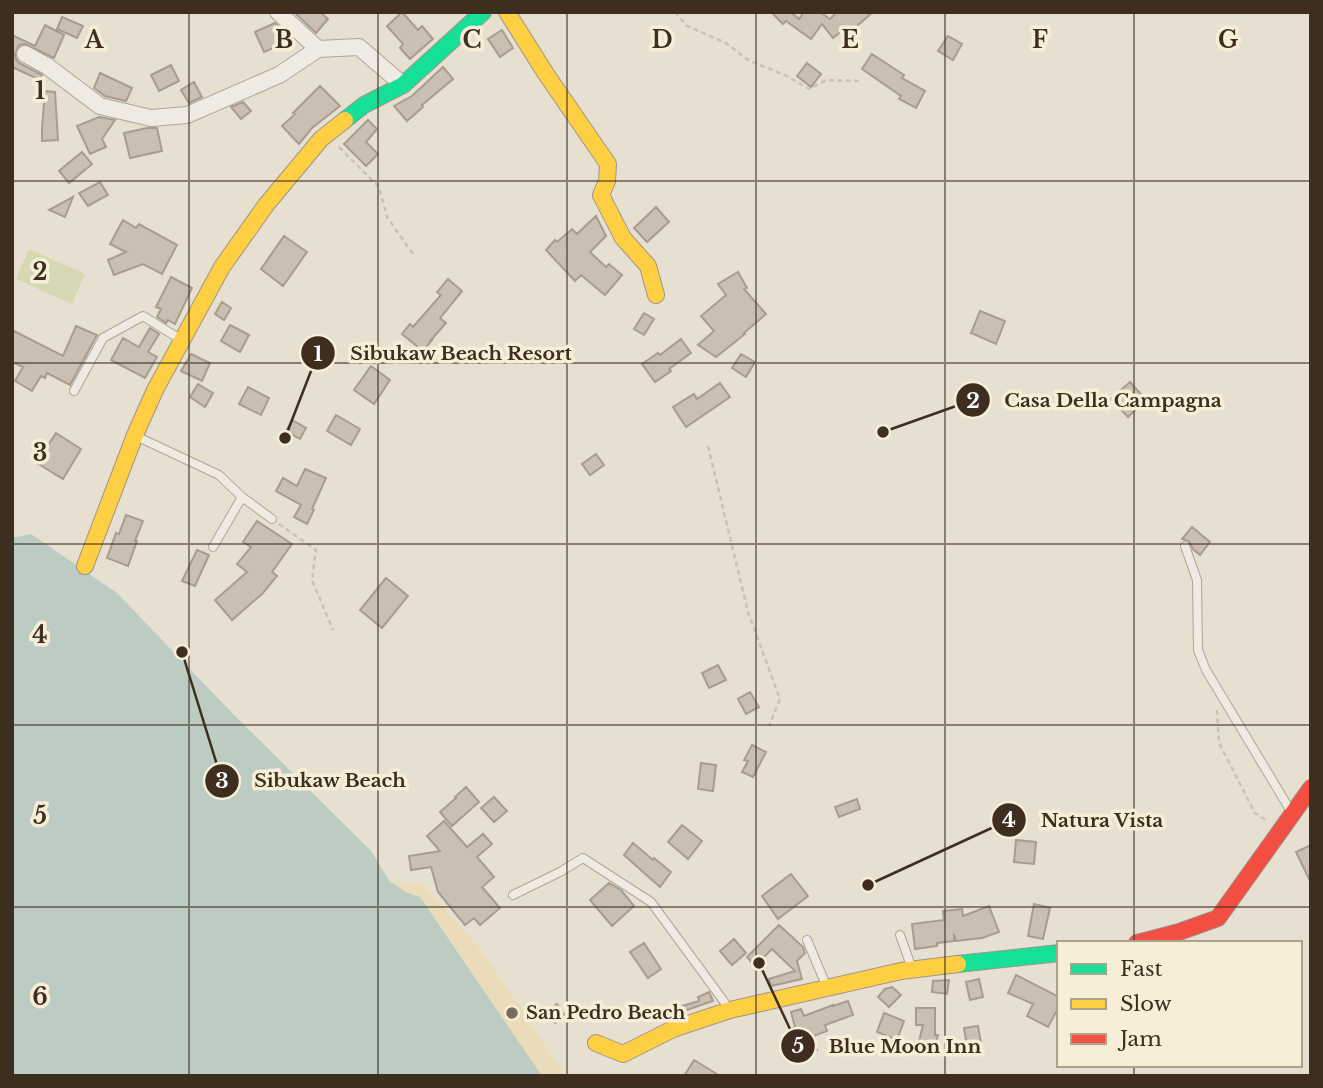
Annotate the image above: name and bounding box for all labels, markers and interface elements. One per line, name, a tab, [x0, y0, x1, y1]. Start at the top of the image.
text: A	[84, 26, 105, 54]
text: B	[275, 26, 293, 54]
text: C	[463, 26, 481, 54]
text: D	[651, 26, 673, 54]
text: E	[841, 26, 859, 54]
text: F	[1032, 26, 1048, 54]
text: G	[1218, 26, 1238, 54]
text: 1	[35, 77, 45, 105]
text: 2	[33, 258, 47, 286]
callout: Sibukaw Beach Resort	[301, 333, 586, 373]
text: 1	[313, 341, 323, 367]
text: Sibukaw Beach Resort	[350, 342, 572, 365]
callout: Casa Della Campagna	[955, 380, 1236, 420]
text: 2	[966, 388, 980, 414]
text: Casa Della Campagna	[1004, 389, 1222, 412]
text: 3	[33, 439, 47, 467]
text: 4	[32, 621, 48, 649]
callout: Sibukaw Beach	[205, 761, 420, 801]
text: 3	[215, 768, 229, 794]
text: Sibukaw Beach	[254, 769, 406, 792]
callout: Natura Vista	[991, 800, 1178, 840]
text: 5	[33, 802, 47, 830]
text: 4	[1002, 807, 1016, 833]
text: Natura Vista	[1041, 809, 1163, 832]
legend	[1057, 941, 1302, 1067]
text: Fast	[1120, 956, 1162, 982]
text: 6	[32, 983, 48, 1011]
text: Slow	[1120, 991, 1172, 1017]
place label: San Pedro Beach	[526, 1002, 686, 1024]
marker: San Pedro Beach	[504, 1005, 520, 1021]
callout: Blue Moon Inn	[780, 1026, 996, 1066]
text: Jam	[1117, 1026, 1162, 1052]
text: 5	[792, 1033, 804, 1059]
text: Blue Moon Inn	[829, 1035, 981, 1058]

